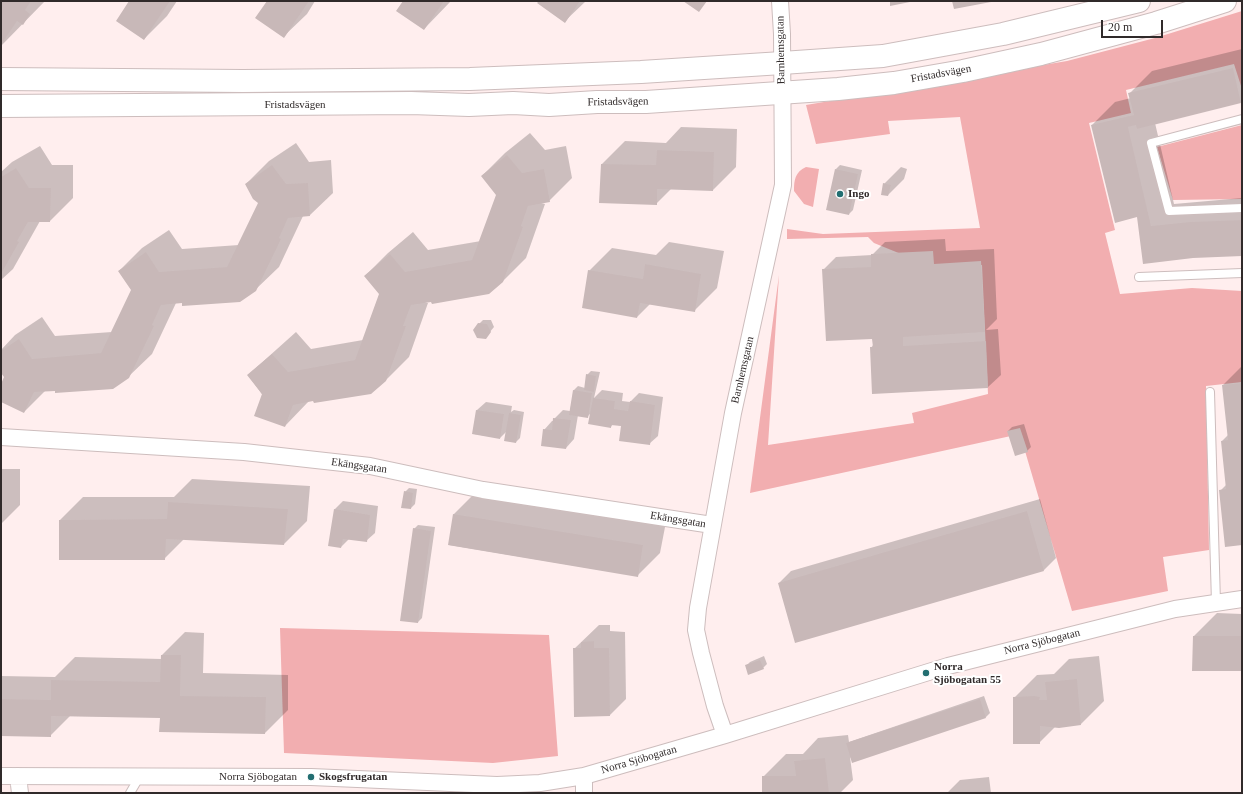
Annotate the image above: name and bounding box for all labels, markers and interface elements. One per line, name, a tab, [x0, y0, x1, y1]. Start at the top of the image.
scale bar	[1103, 12, 1165, 38]
street label: Barnhemsgatan	[774, 16, 788, 84]
text: 20 m	[1108, 20, 1132, 34]
street label: Fristadsvägen	[910, 62, 972, 86]
street label: Fristadsvägen	[587, 95, 649, 109]
street label: Fristadsvägen	[264, 98, 326, 112]
place label: Ingo	[848, 187, 869, 201]
marker: Ingo	[835, 189, 845, 199]
street label: Barnhemsgatan	[729, 335, 757, 405]
street label: Ekängsgatan	[330, 456, 388, 476]
street label: Ekängsgatan	[649, 509, 707, 531]
street label: Norra Sjöbogatan	[1003, 626, 1081, 658]
place label: Norra Sjöbogatan 55	[934, 660, 1001, 686]
marker: Norra Sjöbogatan 55	[921, 668, 931, 678]
street label: Norra Sjöbogatan	[600, 743, 678, 777]
street label: Norra Sjöbogatan	[219, 770, 297, 784]
place label: Skogsfrugatan	[319, 770, 387, 784]
marker: Skogsfrugatan	[306, 772, 316, 782]

